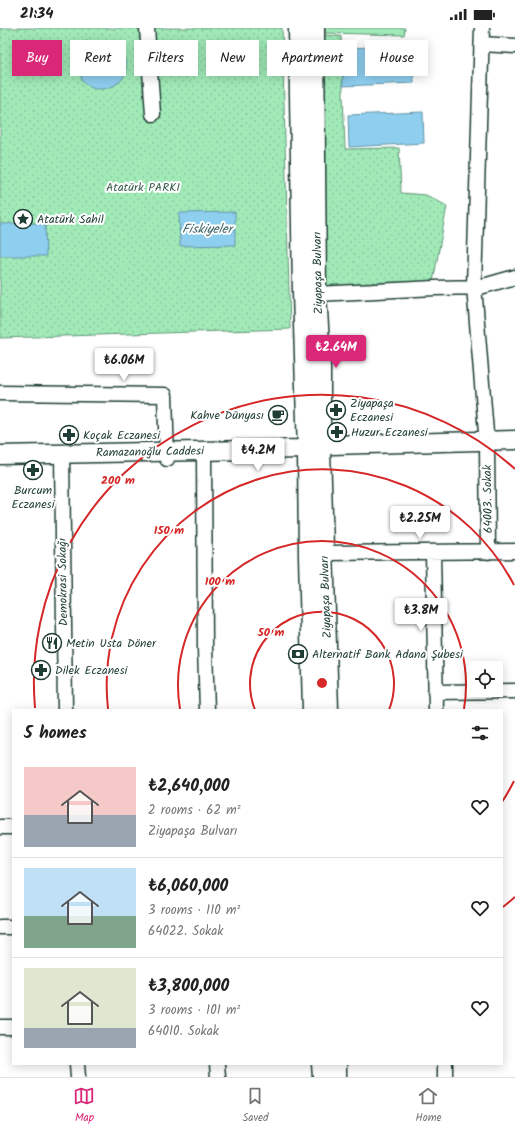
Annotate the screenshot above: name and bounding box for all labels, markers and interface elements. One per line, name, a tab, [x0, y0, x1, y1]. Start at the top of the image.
text: 21:34	[20, 2, 53, 26]
chip: Buy	[12, 40, 62, 76]
chip: Rent	[70, 40, 126, 76]
chip: Filters	[134, 40, 198, 76]
chip: New	[206, 40, 259, 76]
chip: Apartment	[267, 40, 357, 76]
chip: House	[365, 40, 428, 76]
park label: Atatürk PARKI	[106, 178, 180, 197]
place icon: Atatürk Sahil	[12, 208, 34, 230]
place label: Atatürk Sahil	[37, 210, 104, 229]
water label: Fiskiyeler	[182, 219, 235, 240]
street label: Ziyapaşa Bulvarı	[308, 232, 328, 314]
pin: ₺2.64M	[303, 335, 369, 369]
text: ₺2.64M	[315, 337, 357, 358]
pin: ₺6.06M	[91, 348, 157, 382]
text: ₺6.06M	[104, 350, 144, 371]
place label: Ziyapaşa Eczanesi	[350, 394, 394, 427]
pharmacy icon: Ziyapaşa Eczanesi	[325, 399, 347, 421]
cafe icon: Kahve Dünyası	[267, 404, 289, 426]
place label: Kahve Dünyası	[190, 406, 264, 425]
pharmacy icon: Huzur Eczanesi	[326, 421, 348, 443]
place label: Huzur Eczanesi	[351, 423, 429, 442]
pharmacy icon: Koçak Eczanesi	[58, 424, 80, 446]
place label: Koçak Eczanesi	[83, 426, 161, 445]
pin: ₺4.2M	[230, 438, 286, 472]
text: ₺4.2M	[241, 440, 275, 461]
street label: Ramazanoğlu Caddesi	[96, 442, 205, 462]
pharmacy icon: Burcum Eczanesi	[22, 459, 44, 481]
street label: 64003. Sokak	[478, 464, 498, 533]
text: 200 m	[101, 471, 135, 490]
place label: Burcum Eczanesi	[11, 481, 56, 514]
pin: ₺2.25M	[387, 506, 453, 540]
text: ₺2.25M	[399, 508, 441, 529]
text: 150 m	[154, 521, 184, 540]
street label: Demokrasi Sokağı	[53, 538, 73, 626]
street label: Ziyapaşa Bulvarı	[315, 555, 337, 639]
text: 100 m	[205, 572, 235, 591]
pin: ₺3.8M	[393, 598, 449, 632]
text: ₺3.8M	[404, 600, 438, 621]
text: 50 m	[257, 623, 285, 642]
restaurant icon: Metin Usta Döner	[41, 632, 63, 654]
place label: Metin Usta Döner	[66, 634, 157, 653]
bank icon: Alternatif Bank Adana Şubesi	[287, 643, 309, 665]
place label: Alternatif Bank Adana Şubesi	[312, 645, 464, 664]
pharmacy icon: Dilek Eczanesi	[30, 659, 52, 681]
place label: Dilek Eczanesi	[55, 661, 129, 680]
map controls	[467, 661, 503, 697]
button: locate	[467, 661, 503, 697]
centre of rings	[315, 676, 329, 690]
text: 5 homes	[24, 720, 87, 747]
icon: filters	[469, 722, 491, 744]
text: ₺2,640,000	[148, 773, 230, 800]
icon: home	[56, 783, 104, 831]
icon: heart	[469, 796, 491, 818]
text: 2 rooms · 62 m²	[148, 800, 241, 821]
text: Ziyapaşa Bulvarı	[148, 821, 238, 842]
text: ₺6,060,000	[148, 873, 228, 900]
icon: home	[56, 884, 104, 932]
icon: heart	[469, 897, 491, 919]
text: 3 rooms · 110 m²	[148, 900, 240, 921]
text: 64022. Sokak	[148, 921, 223, 942]
text: ₺3,800,000	[148, 973, 229, 1000]
icon: home	[56, 984, 104, 1032]
icon: heart	[469, 997, 491, 1019]
text: 3 rooms · 101 m²	[148, 1000, 240, 1021]
text: 64010. Sokak	[148, 1021, 219, 1042]
tab: Map	[73, 1085, 95, 1127]
tab: Saved	[242, 1085, 269, 1127]
tab: Home	[415, 1085, 442, 1127]

